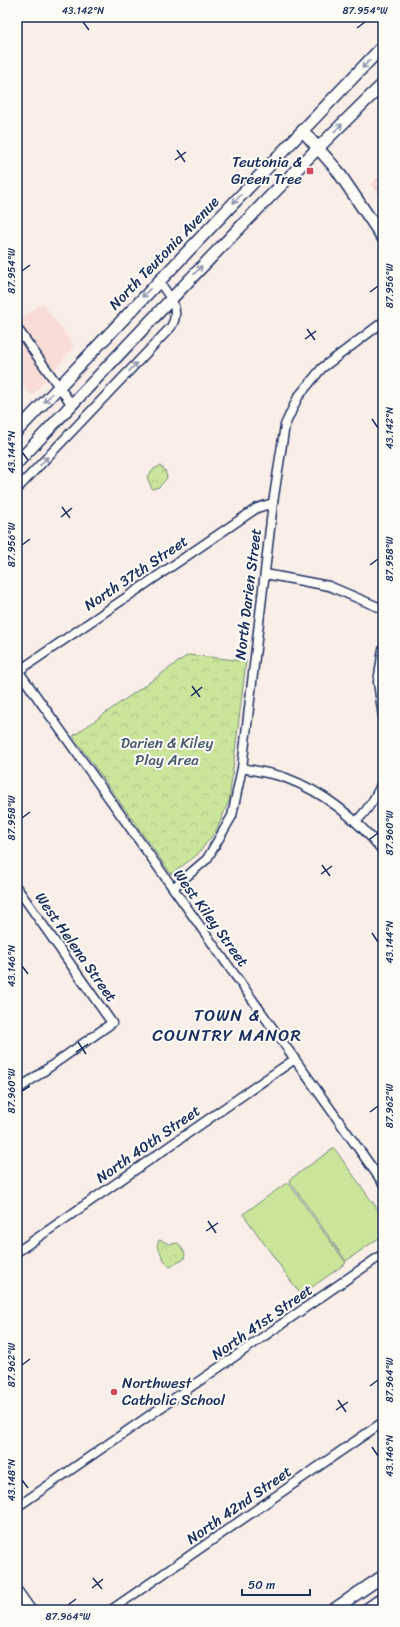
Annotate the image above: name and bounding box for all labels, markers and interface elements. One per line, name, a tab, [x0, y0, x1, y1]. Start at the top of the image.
text: 43.142°N	[62, 2, 104, 20]
text: 87.954°W	[342, 2, 388, 20]
one-way arrow	[361, 59, 370, 69]
one-way arrow	[333, 123, 343, 132]
place label: Teutonia & Green Tree	[231, 149, 302, 192]
marker: Teutonia & Green Tree	[305, 166, 315, 176]
street label: North Teutonia Avenue	[102, 190, 226, 316]
one-way arrow	[232, 194, 241, 204]
text: 87.954°W	[3, 248, 21, 294]
text: 87.956°W	[381, 263, 399, 308]
one-way arrow	[193, 265, 202, 275]
one-way arrow	[142, 288, 151, 298]
one-way arrow	[128, 362, 138, 372]
one-way arrow	[43, 393, 53, 403]
text: 43.142°N	[381, 407, 399, 449]
text: 43.144°N	[3, 431, 21, 473]
one-way arrow	[39, 456, 49, 466]
text: 87.956°W	[3, 522, 21, 567]
street label: North Darien Street	[227, 526, 269, 661]
street label: North 37th Street	[78, 528, 194, 618]
text: 87.958°W	[381, 536, 399, 582]
park label: Darien & Kiley Play Area	[121, 730, 213, 773]
text: 87.958°W	[3, 795, 21, 841]
text: 87.960°W	[381, 810, 399, 855]
street label: West Kiley Street	[166, 864, 256, 973]
street label: West Helena Street	[28, 886, 124, 1008]
text: 43.144°N	[381, 921, 399, 963]
text: 43.146°N	[3, 945, 21, 987]
district label: TOWN & COUNTRY MANOR	[152, 1000, 302, 1050]
text: 87.960°W	[3, 1068, 21, 1113]
text: 87.962°W	[381, 1084, 399, 1128]
street label: North 40th Street	[90, 1098, 206, 1190]
street label: North 41st Street	[206, 1277, 319, 1367]
text: 87.962°W	[3, 1343, 21, 1387]
text: 87.964°W	[381, 1357, 399, 1402]
place label: Northwest Catholic School	[122, 1370, 226, 1413]
marker: Northwest Catholic School	[109, 1387, 119, 1397]
text: 43.146°N	[381, 1435, 399, 1477]
text: 43.148°N	[3, 1459, 21, 1501]
street label: North 42nd Street	[181, 1459, 298, 1551]
scale bar	[242, 1571, 310, 1597]
text: 50 m	[248, 1574, 275, 1596]
text: 87.964°W	[46, 1608, 91, 1626]

